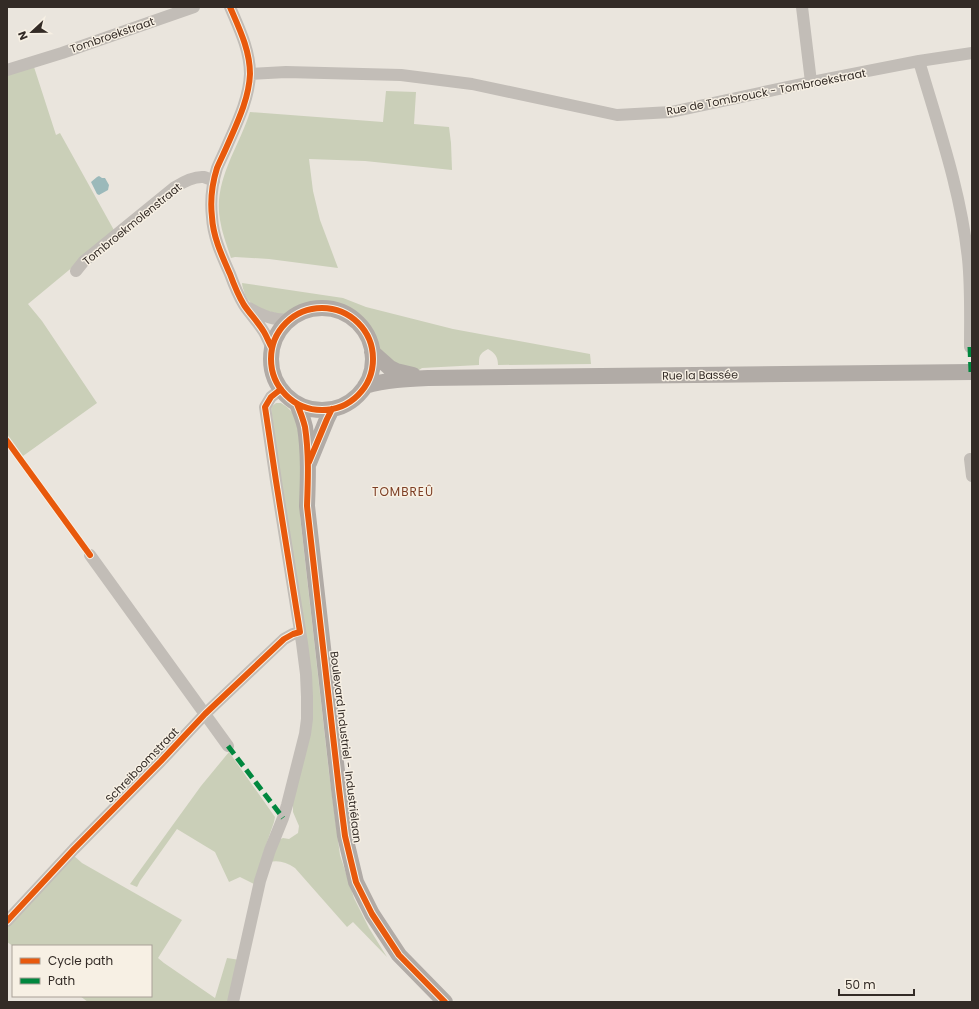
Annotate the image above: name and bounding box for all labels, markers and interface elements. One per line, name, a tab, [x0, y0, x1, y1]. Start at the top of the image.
north arrow	[12, 12, 52, 52]
street label: Tombroekstraat	[68, 13, 156, 57]
text: N	[14, 29, 32, 43]
street label: Rue de Tombrouck - Tombroekstraat	[665, 65, 867, 119]
street label: Tombroekmolenstraat	[79, 179, 185, 269]
street label: Rue la Bassée	[662, 366, 738, 384]
district label: TOMBREÛ	[372, 483, 434, 500]
street label: Boulevard Industriel - Industriélaan	[326, 650, 366, 844]
street label: Schreiboomstraat	[102, 724, 182, 806]
legend	[12, 945, 152, 997]
text: Cycle path	[48, 952, 113, 969]
scale bar	[839, 971, 914, 997]
text: Path	[48, 972, 75, 989]
text: 50 m	[845, 976, 876, 993]

